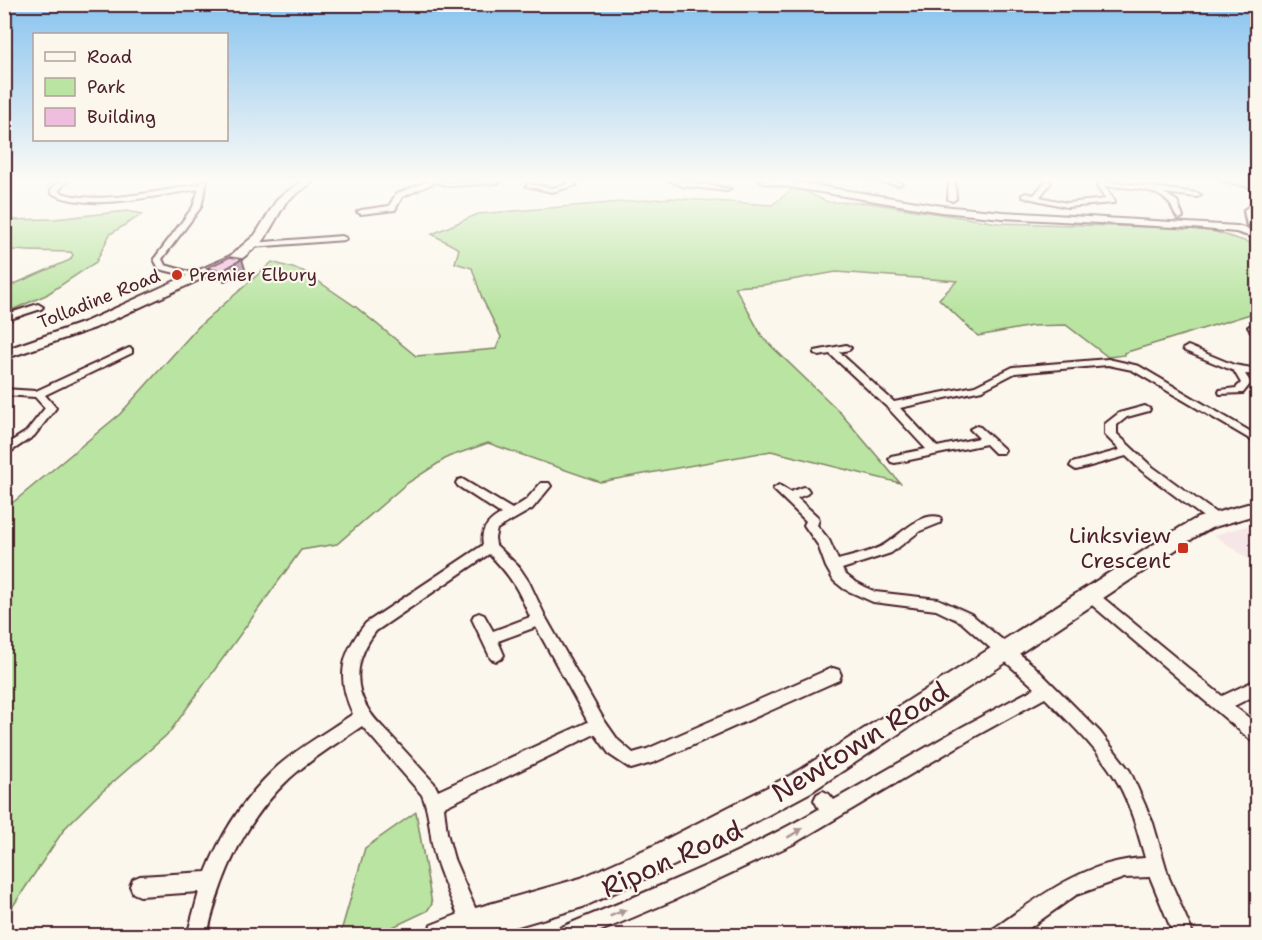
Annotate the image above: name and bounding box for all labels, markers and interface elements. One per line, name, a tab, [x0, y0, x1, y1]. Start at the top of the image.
legend	[33, 33, 228, 141]
text: Road	[87, 45, 132, 69]
text: Park	[87, 75, 126, 99]
text: Building	[87, 105, 156, 129]
street label: Tolladine Road	[34, 263, 164, 335]
place label: Premier Elbury	[189, 263, 317, 287]
marker: Premier Elbury	[170, 268, 184, 282]
place label: Linksview Crescent	[1069, 521, 1171, 575]
marker: Linksview Crescent	[1176, 541, 1190, 555]
street label: Newtown Road	[764, 672, 955, 811]
street label: Ripon Road	[595, 811, 748, 906]
one-way arrow	[787, 827, 803, 838]
one-way arrow	[609, 908, 627, 918]

